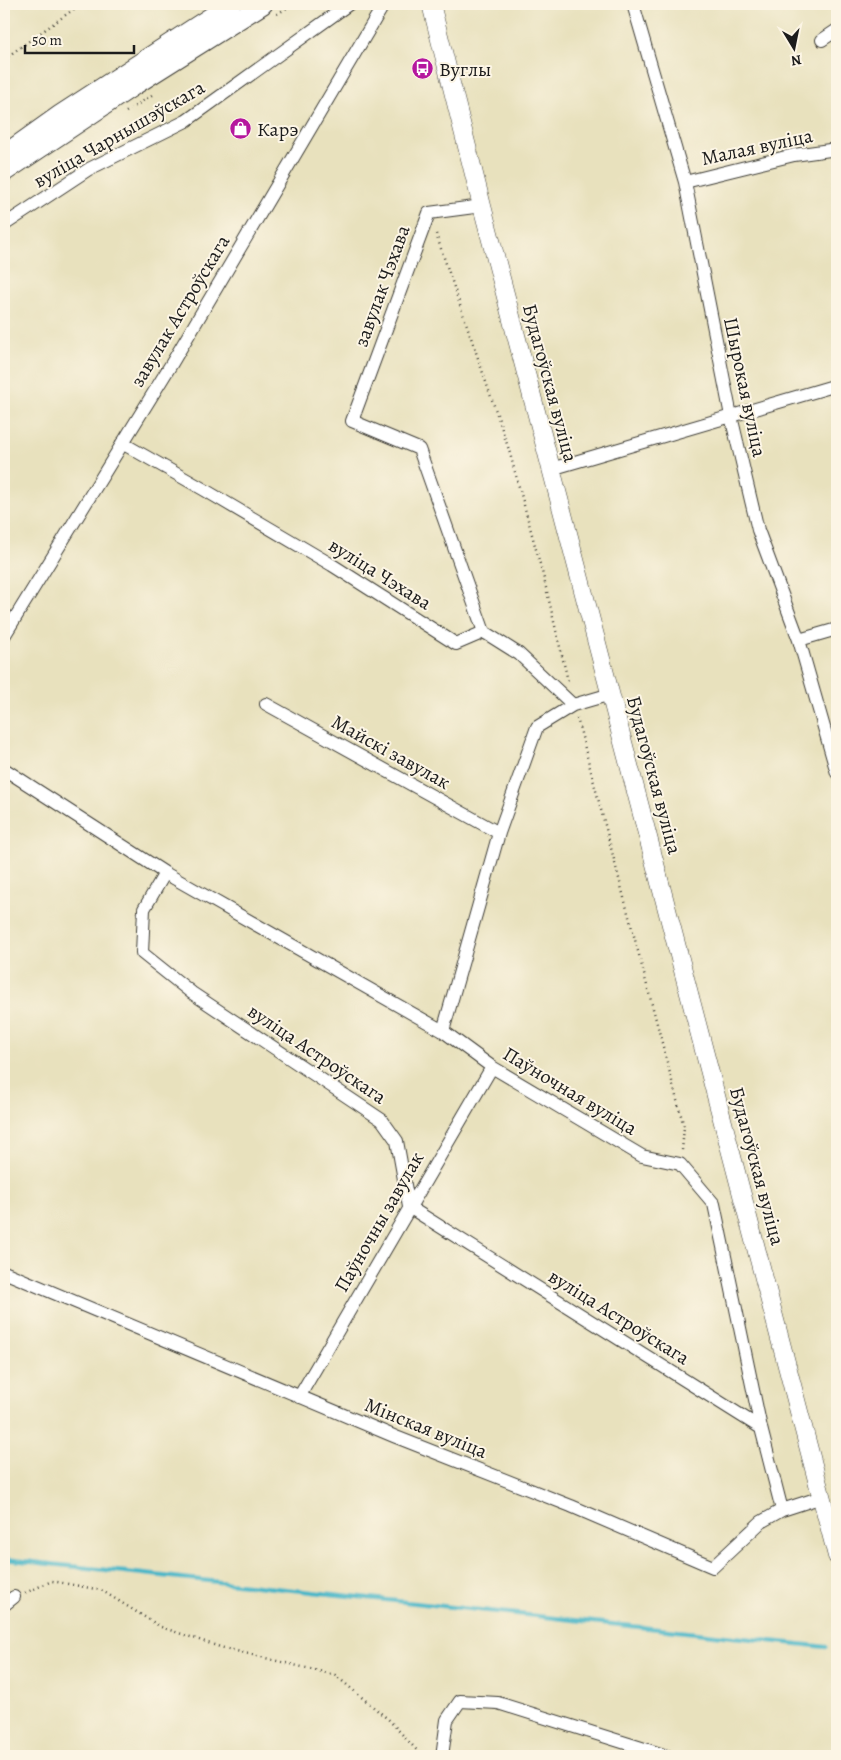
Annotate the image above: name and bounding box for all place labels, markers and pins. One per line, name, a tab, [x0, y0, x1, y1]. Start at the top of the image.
place label: Вуглы	[439, 56, 491, 83]
bus stop icon: Вуглы	[411, 57, 435, 81]
place label: Карэ	[257, 116, 298, 143]
shop icon: Карэ	[229, 117, 253, 141]

